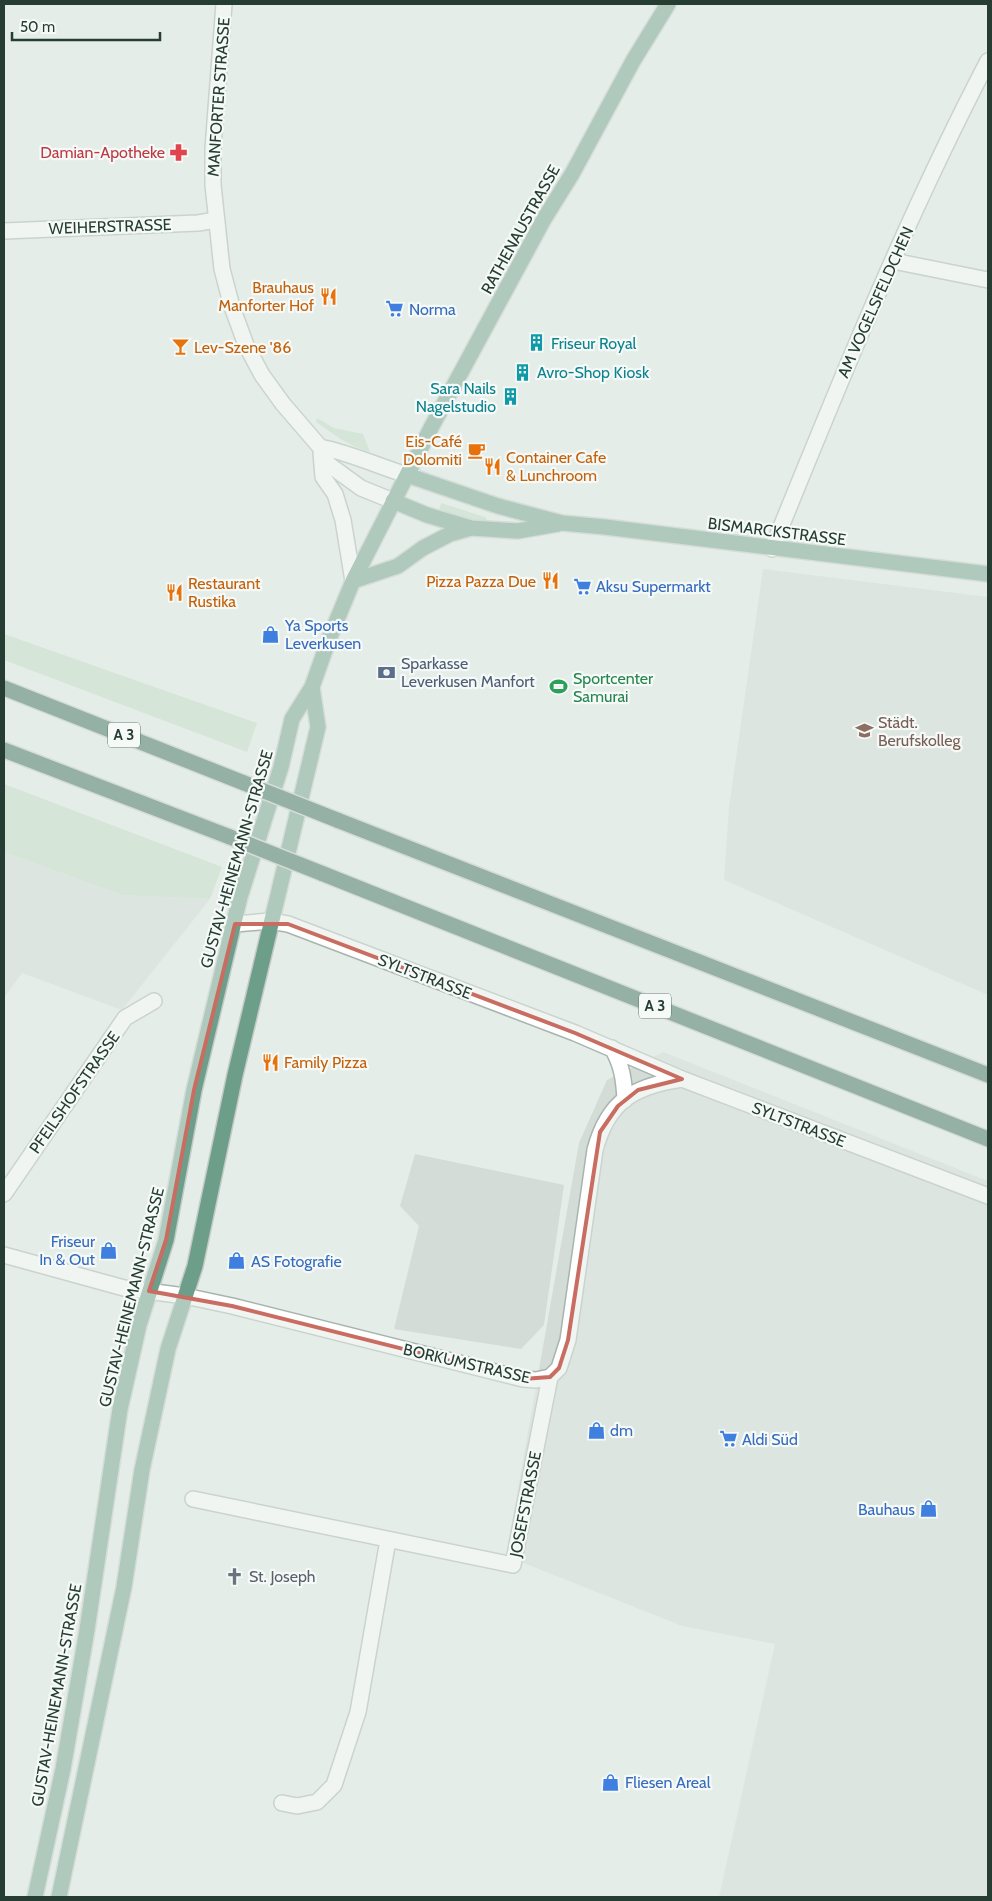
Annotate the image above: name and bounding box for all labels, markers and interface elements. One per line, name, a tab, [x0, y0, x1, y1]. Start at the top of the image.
scale bar	[12, 10, 160, 42]
street label: MANFORTER STRASSE	[203, 17, 234, 177]
text: 50 m	[20, 18, 55, 36]
pharmacy icon: Damian-Apotheke	[169, 142, 189, 162]
place label: Damian-Apotheke	[40, 143, 165, 162]
street label: RATHENAUSTRASSE	[477, 161, 564, 297]
street label: WEIHERSTRASSE	[48, 215, 172, 238]
street label: AM VOGELSFELDCHEN	[834, 224, 917, 381]
place label: Brauhaus Manforter Hof	[218, 278, 315, 315]
restaurant icon: Brauhaus Manforter Hof	[318, 286, 338, 306]
supermarket icon: Norma	[385, 299, 405, 319]
place label: Norma	[409, 300, 456, 319]
building icon: Friseur Royal	[527, 333, 547, 353]
place label: Friseur Royal	[551, 334, 637, 353]
bar icon: Lev-Szene '86	[170, 337, 190, 357]
place label: Lev-Szene '86	[194, 338, 291, 357]
building icon: Avro-Shop Kiosk	[513, 362, 533, 382]
place label: Avro-Shop Kiosk	[537, 363, 650, 382]
place label: Sara Nails Nagelstudio	[416, 379, 496, 416]
building icon: Sara Nails Nagelstudio	[500, 387, 520, 407]
place label: Eis-Café Dolomiti	[403, 432, 462, 469]
cafe icon: Eis-Café Dolomiti	[466, 440, 486, 460]
place label: Container Cafe & Lunchroom	[506, 448, 606, 485]
restaurant icon: Container Cafe & Lunchroom	[482, 456, 502, 476]
street label: BISMARCKSTRASSE	[707, 514, 847, 549]
restaurant icon: Pizza Pazza Due	[540, 571, 560, 591]
place label: Pizza Pazza Due	[426, 572, 536, 591]
place label: Restaurant Rustika	[188, 574, 261, 611]
supermarket icon: Aksu Supermarkt	[572, 576, 592, 596]
place label: Aksu Supermarkt	[596, 577, 711, 596]
restaurant icon: Restaurant Rustika	[164, 582, 184, 602]
place label: Ya Sports Leverkusen	[284, 616, 361, 653]
shop icon: Ya Sports Leverkusen	[261, 624, 281, 644]
place label: Sparkasse Leverkusen Manfort	[401, 654, 535, 691]
bank icon: Sparkasse Leverkusen Manfort	[377, 662, 397, 682]
place label: Sportcenter Samurai	[573, 669, 654, 706]
sports icon: Sportcenter Samurai	[549, 677, 569, 697]
place label: Städt. Berufskolleg	[878, 713, 961, 750]
school or university icon: Städt. Berufskolleg	[854, 721, 874, 741]
road number: A 3	[108, 722, 140, 748]
street label: GUSTAV-HEINEMANN-STRASSE	[196, 748, 277, 970]
street label: SYLTSTRASSE	[375, 950, 474, 1003]
road number: A 3	[639, 994, 671, 1018]
street label: PFEILSHOFSTRASSE	[25, 1027, 124, 1157]
restaurant icon: Family Pizza	[260, 1052, 280, 1072]
place label: Family Pizza	[284, 1053, 367, 1072]
street label: SYLTSTRASSE	[749, 1098, 848, 1151]
street label: GUSTAV-HEINEMANN-STRASSE	[95, 1185, 168, 1409]
place label: Friseur In & Out	[39, 1232, 96, 1269]
shop icon: Friseur In & Out	[99, 1240, 119, 1260]
shop icon: AS Fotografie	[227, 1251, 247, 1271]
place label: AS Fotografie	[251, 1252, 342, 1271]
street label: BORKUMSTRASSE	[401, 1340, 532, 1387]
shop icon: dm	[586, 1420, 606, 1440]
place label: dm	[610, 1421, 633, 1440]
supermarket icon: Aldi Süd	[718, 1429, 738, 1449]
place label: Aldi Süd	[742, 1430, 798, 1449]
street label: JOSEFSTRASSE	[506, 1449, 545, 1560]
shop icon: Bauhaus	[919, 1499, 939, 1519]
place label: Bauhaus	[858, 1500, 915, 1519]
church icon: St. Joseph	[225, 1566, 245, 1586]
place label: St. Joseph	[249, 1567, 315, 1586]
street label: GUSTAV-HEINEMANN-STRASSE	[28, 1582, 85, 1808]
shop icon: Fliesen Areal	[601, 1772, 621, 1792]
place label: Fliesen Areal	[625, 1773, 711, 1792]

